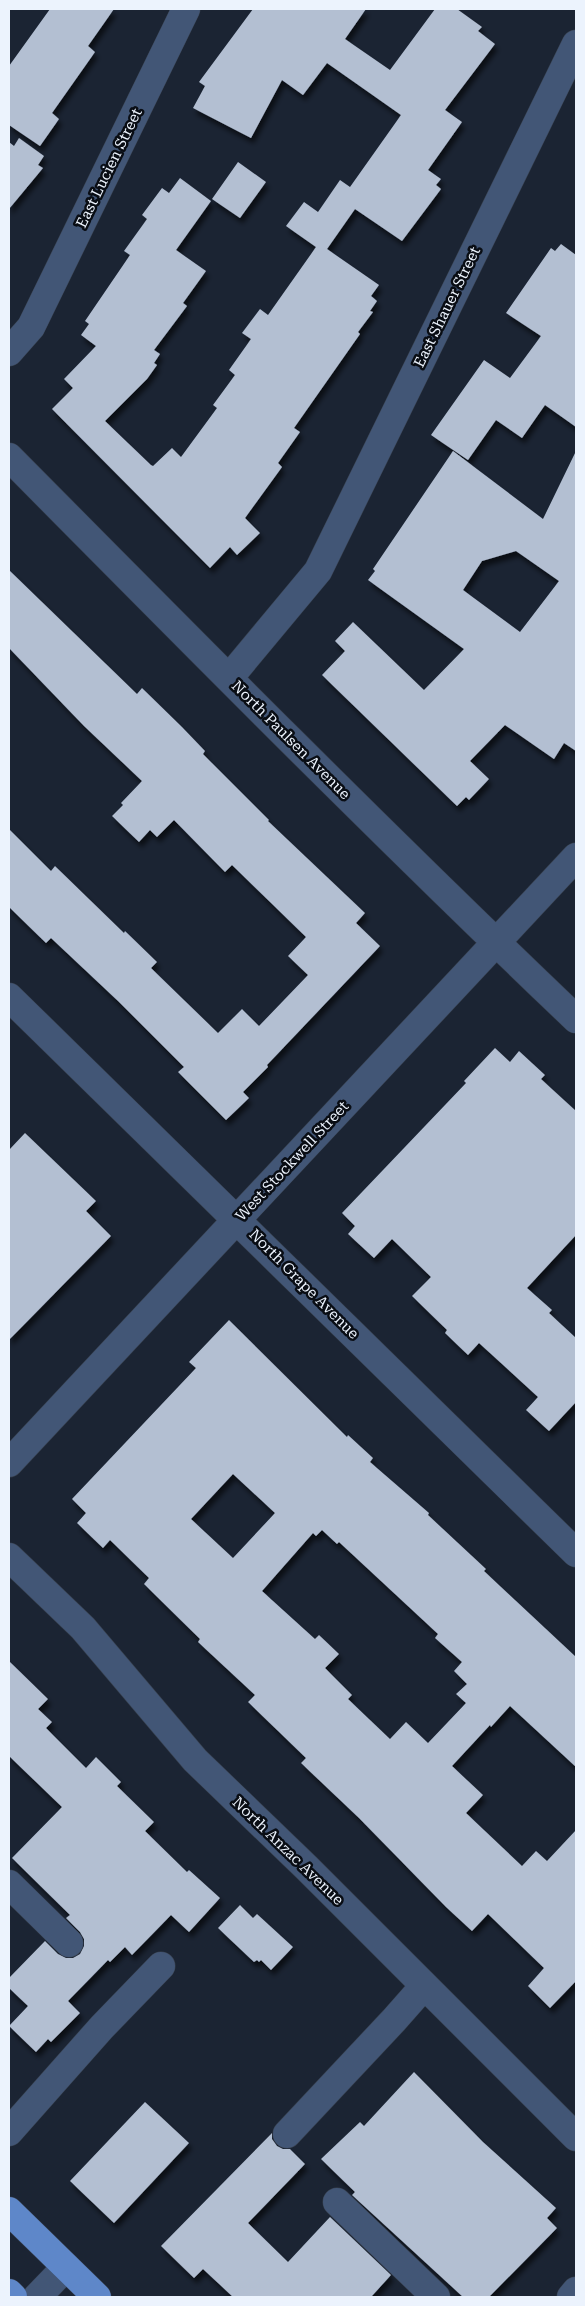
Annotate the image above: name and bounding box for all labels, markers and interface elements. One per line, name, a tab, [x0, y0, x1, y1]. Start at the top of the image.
street label: East Lucien Street	[72, 105, 146, 231]
street label: East Shauer Street	[410, 243, 484, 370]
street label: North Paulsen Avenue	[228, 677, 354, 803]
street label: West Stockwell Street	[232, 1097, 352, 1225]
street label: North Grape Avenue	[245, 1225, 363, 1343]
street label: North Anzac Avenue	[229, 1793, 347, 1909]

